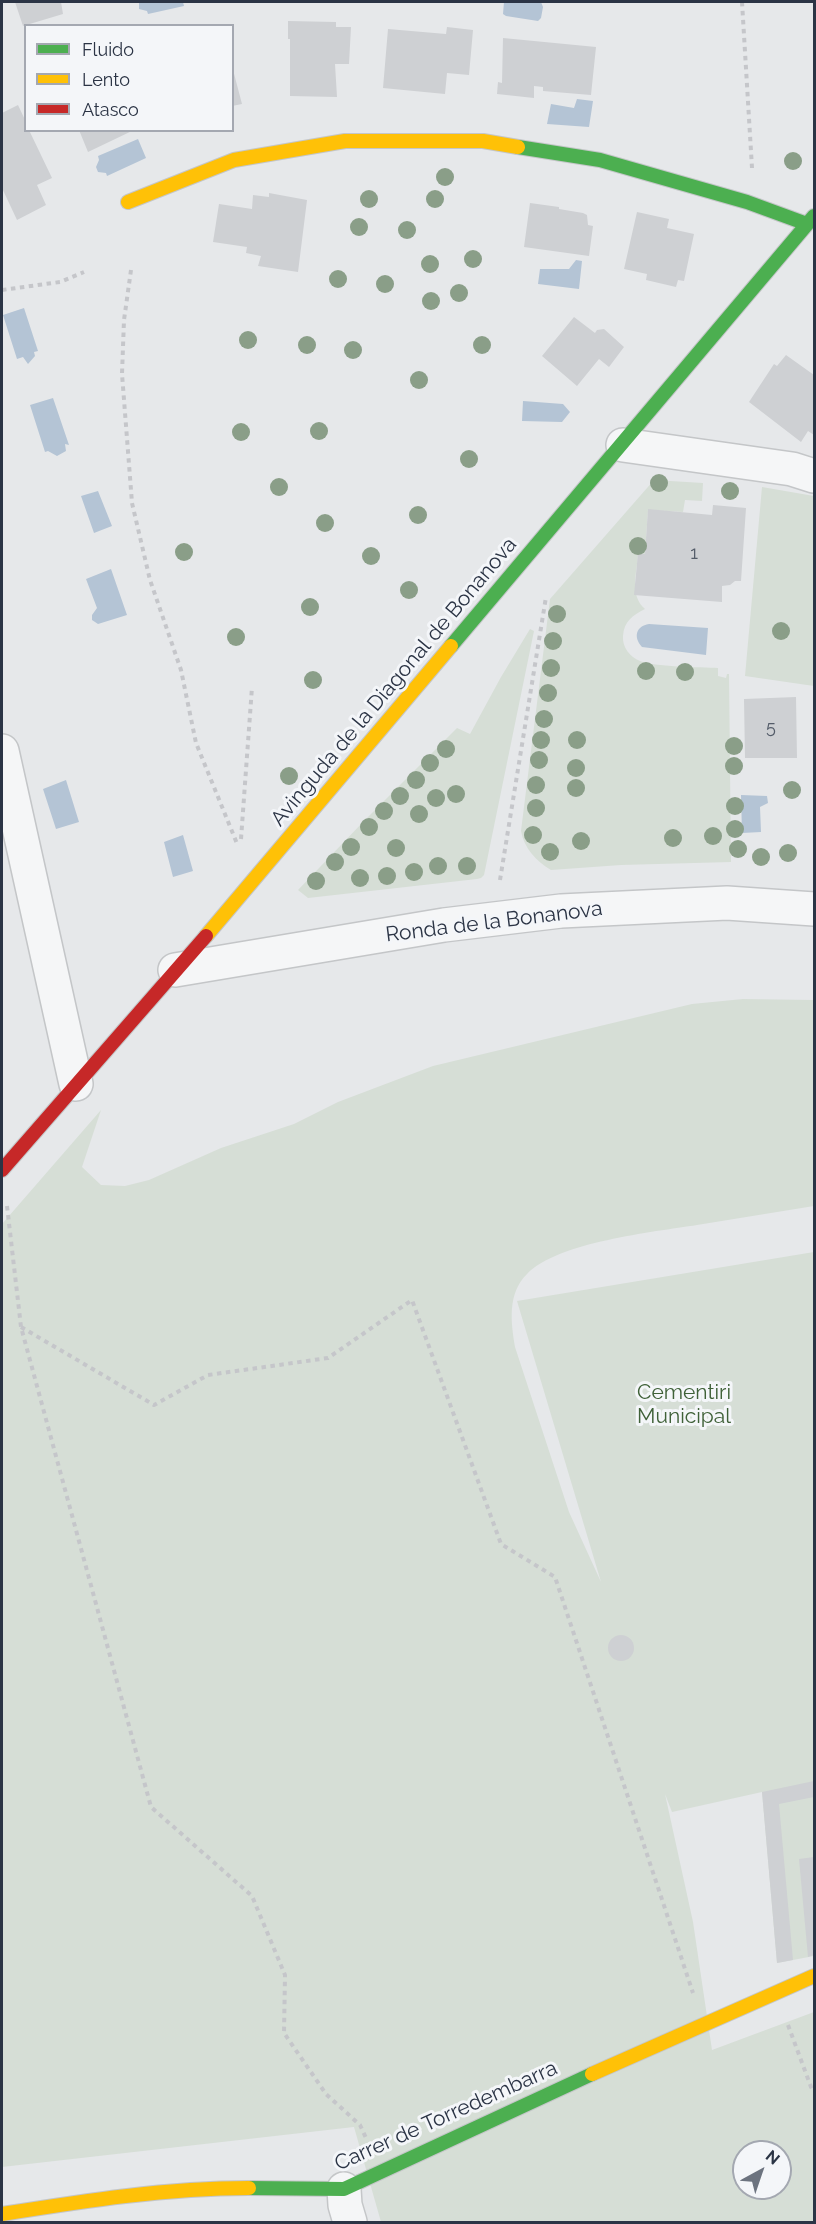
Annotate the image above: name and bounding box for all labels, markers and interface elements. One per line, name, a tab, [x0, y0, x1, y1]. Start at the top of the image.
legend	[24, 24, 234, 132]
text: Fluido	[82, 39, 134, 60]
text: Lento	[82, 69, 130, 90]
text: Atasco	[82, 99, 139, 120]
street label: Avinguda de la Diagonal de Bonanova	[266, 533, 522, 831]
house number: 1	[690, 543, 698, 565]
house number: 5	[766, 717, 776, 739]
street label: Ronda de la Bonanova	[384, 896, 604, 948]
park label: Cementiri Municipal	[637, 1380, 731, 1430]
street label: Carrer de Torredembarra	[331, 2055, 561, 2177]
north arrow	[732, 2140, 792, 2200]
text: N	[762, 2146, 783, 2169]

